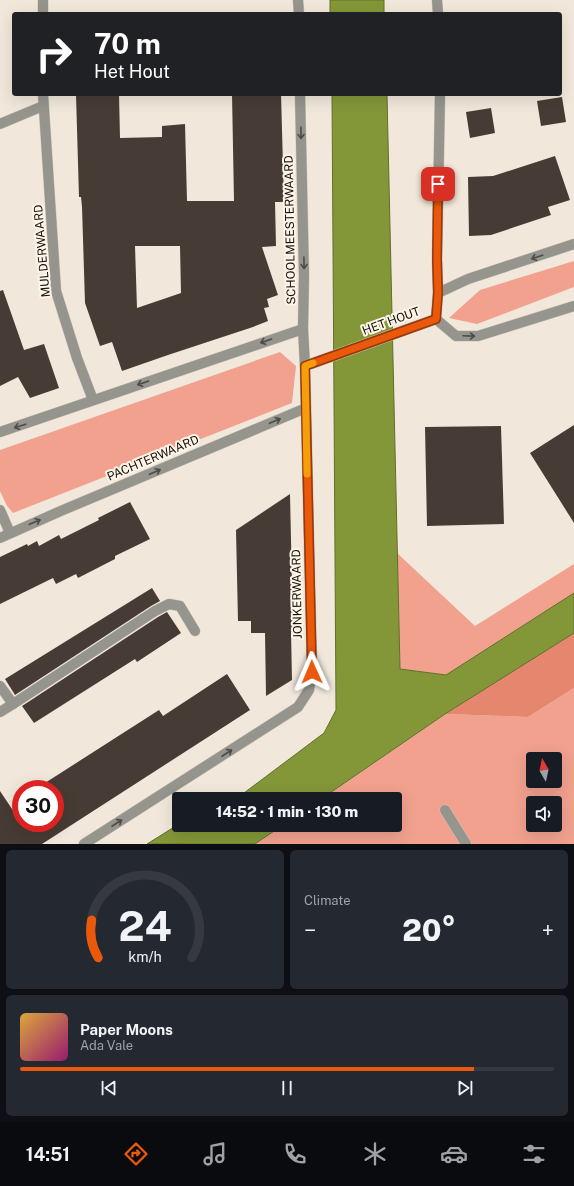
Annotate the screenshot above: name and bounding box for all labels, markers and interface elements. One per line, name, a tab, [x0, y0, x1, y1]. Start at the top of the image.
text: 70 m	[94, 27, 161, 60]
icon: right	[28, 28, 80, 80]
text: Het Hout	[94, 61, 170, 82]
one-way arrow	[297, 126, 305, 139]
street label: SCHOOLMEESTERWAARD	[282, 155, 298, 305]
pin	[421, 167, 455, 201]
icon: arrive	[427, 173, 449, 195]
street label: MULDERWAARD	[31, 204, 53, 298]
one-way arrow	[531, 253, 543, 261]
one-way arrow	[300, 256, 308, 269]
street label: HET HOUT	[360, 304, 422, 338]
one-way arrow	[462, 332, 475, 340]
one-way arrow	[260, 338, 272, 346]
one-way arrow	[136, 380, 149, 387]
one-way arrow	[269, 417, 281, 425]
one-way arrow	[14, 422, 26, 430]
street label: PACHTERWAARD	[105, 432, 201, 484]
one-way arrow	[149, 467, 161, 475]
one-way arrow	[29, 518, 41, 525]
street label: JONKERWAARD	[289, 549, 305, 639]
position arrow	[291, 651, 333, 693]
one-way arrow	[221, 749, 232, 757]
north arrow	[526, 752, 562, 788]
map controls	[526, 752, 562, 832]
speed limit sign: 30	[12, 780, 64, 832]
button: sound	[526, 796, 562, 832]
text: 14:52 · 1 min · 130 m	[216, 803, 358, 820]
one-way arrow	[111, 819, 122, 827]
text: Climate	[304, 893, 351, 908]
text: 24	[118, 900, 172, 949]
text: 20°	[402, 912, 456, 948]
text: −	[304, 917, 316, 943]
text: +	[542, 917, 554, 943]
text: km/h	[128, 947, 162, 964]
text: Paper Moons	[80, 1021, 173, 1038]
text: Ada Vale	[80, 1038, 133, 1053]
icon: previous	[98, 1077, 120, 1099]
icon: pause	[276, 1077, 298, 1099]
icon: next	[454, 1077, 476, 1099]
icon: directions	[122, 1140, 150, 1168]
icon: music	[201, 1140, 229, 1168]
icon: phone	[281, 1140, 309, 1168]
icon: climate	[361, 1140, 389, 1168]
icon: car	[440, 1140, 468, 1168]
icon: filters	[520, 1140, 548, 1168]
text: 14:51	[26, 1144, 70, 1165]

